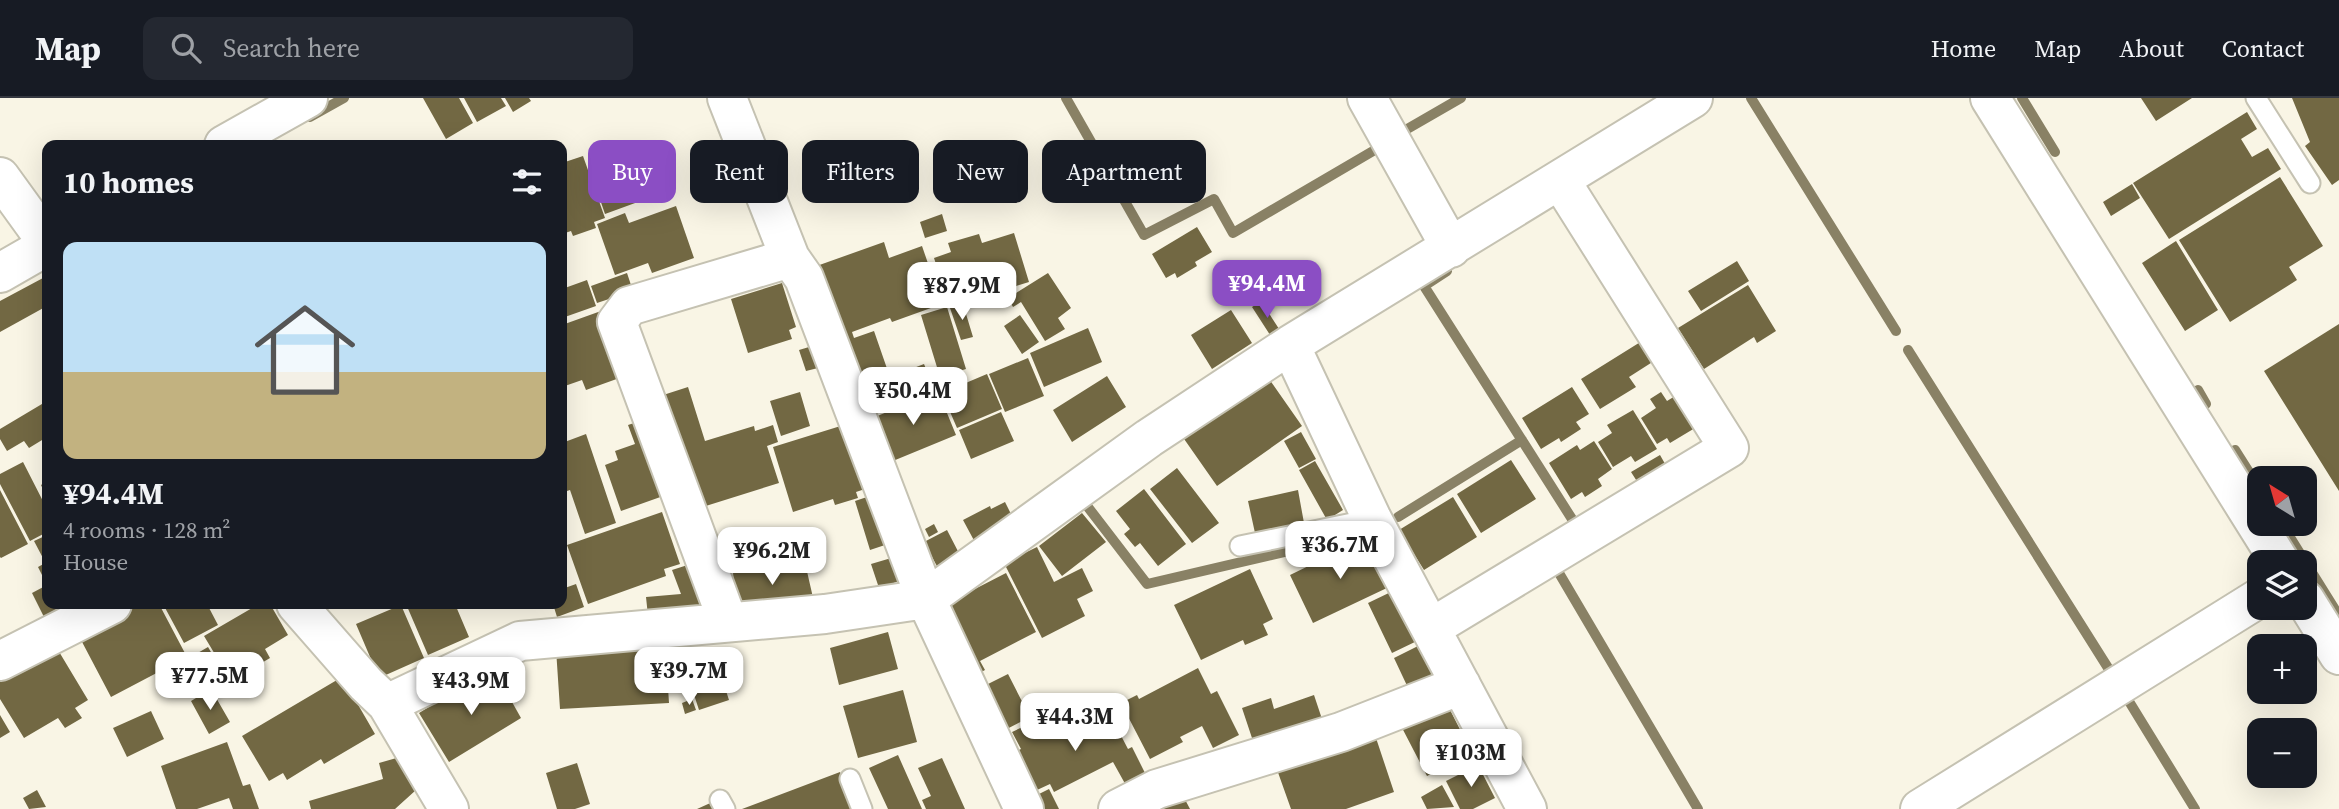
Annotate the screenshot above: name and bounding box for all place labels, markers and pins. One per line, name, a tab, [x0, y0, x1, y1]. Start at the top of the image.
pin: ¥94.4M	[1210, 260, 1324, 320]
pin: ¥87.9M	[905, 262, 1019, 322]
pin: ¥50.4M	[856, 368, 970, 427]
pin: ¥36.7M	[1283, 522, 1397, 581]
pin: ¥96.2M	[715, 528, 829, 587]
pin: ¥39.7M	[632, 648, 746, 707]
pin: ¥77.5M	[153, 652, 267, 712]
pin: ¥43.9M	[414, 658, 528, 717]
pin: ¥44.3M	[1018, 694, 1132, 753]
pin: ¥103M	[1422, 730, 1520, 789]

